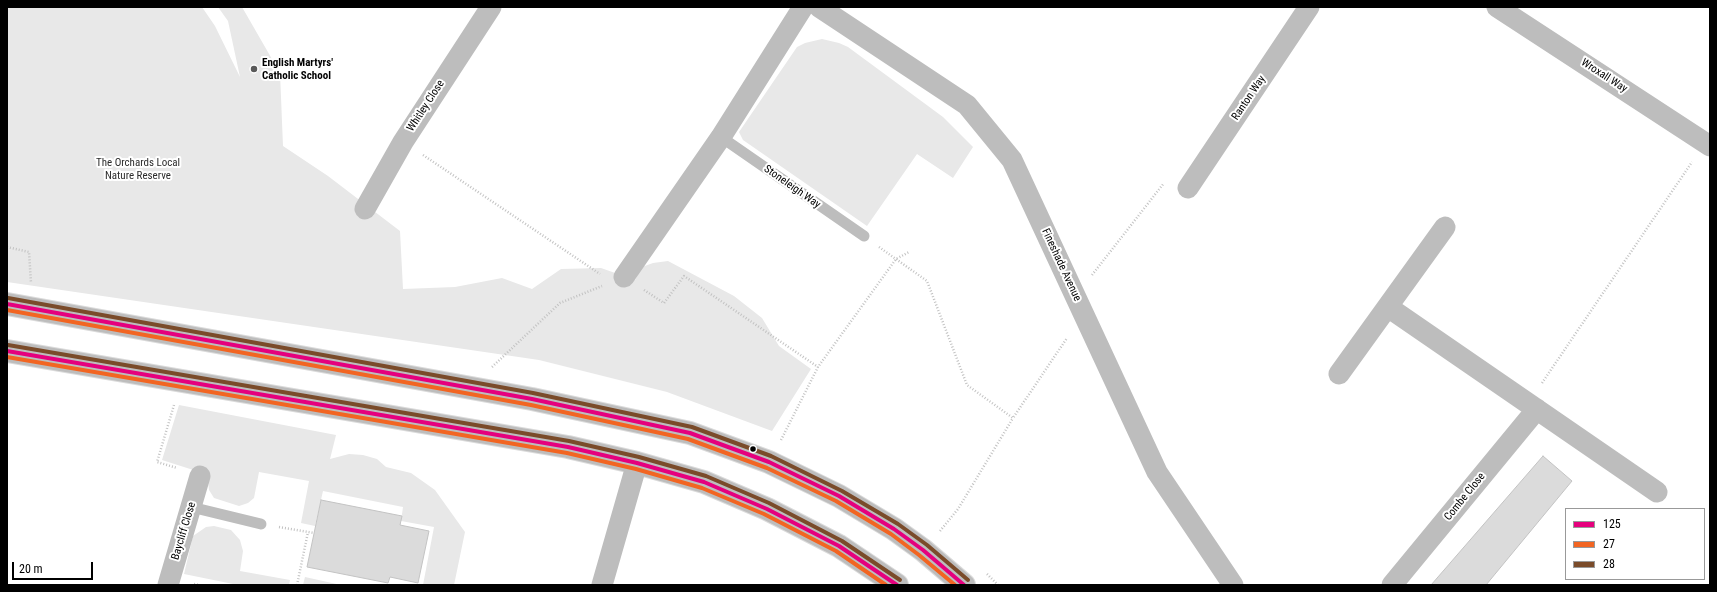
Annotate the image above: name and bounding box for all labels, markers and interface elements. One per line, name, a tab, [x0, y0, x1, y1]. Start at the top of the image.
place label: English Martyrs' Catholic School	[262, 56, 333, 82]
street label: Wroxall Way	[1578, 56, 1630, 96]
marker: English Martyrs' Catholic School	[249, 64, 259, 74]
street label: Ranton Way	[1229, 73, 1269, 123]
street label: Whitley Close	[404, 78, 448, 134]
park label: The Orchards Local Nature Reserve	[96, 156, 180, 182]
street label: Stoneleigh Way	[761, 163, 823, 211]
street label: Fineshade Avenue	[1038, 227, 1084, 303]
unlabelled marker	[748, 444, 758, 454]
street label: Combe Close	[1442, 470, 1488, 524]
street label: Baycliff Close	[169, 500, 199, 562]
legend	[1565, 508, 1705, 580]
text: 125	[1603, 517, 1621, 531]
text: 27	[1603, 537, 1615, 551]
scale bar	[14, 554, 95, 580]
text: 28	[1603, 557, 1615, 571]
text: 20 m	[19, 562, 43, 576]

